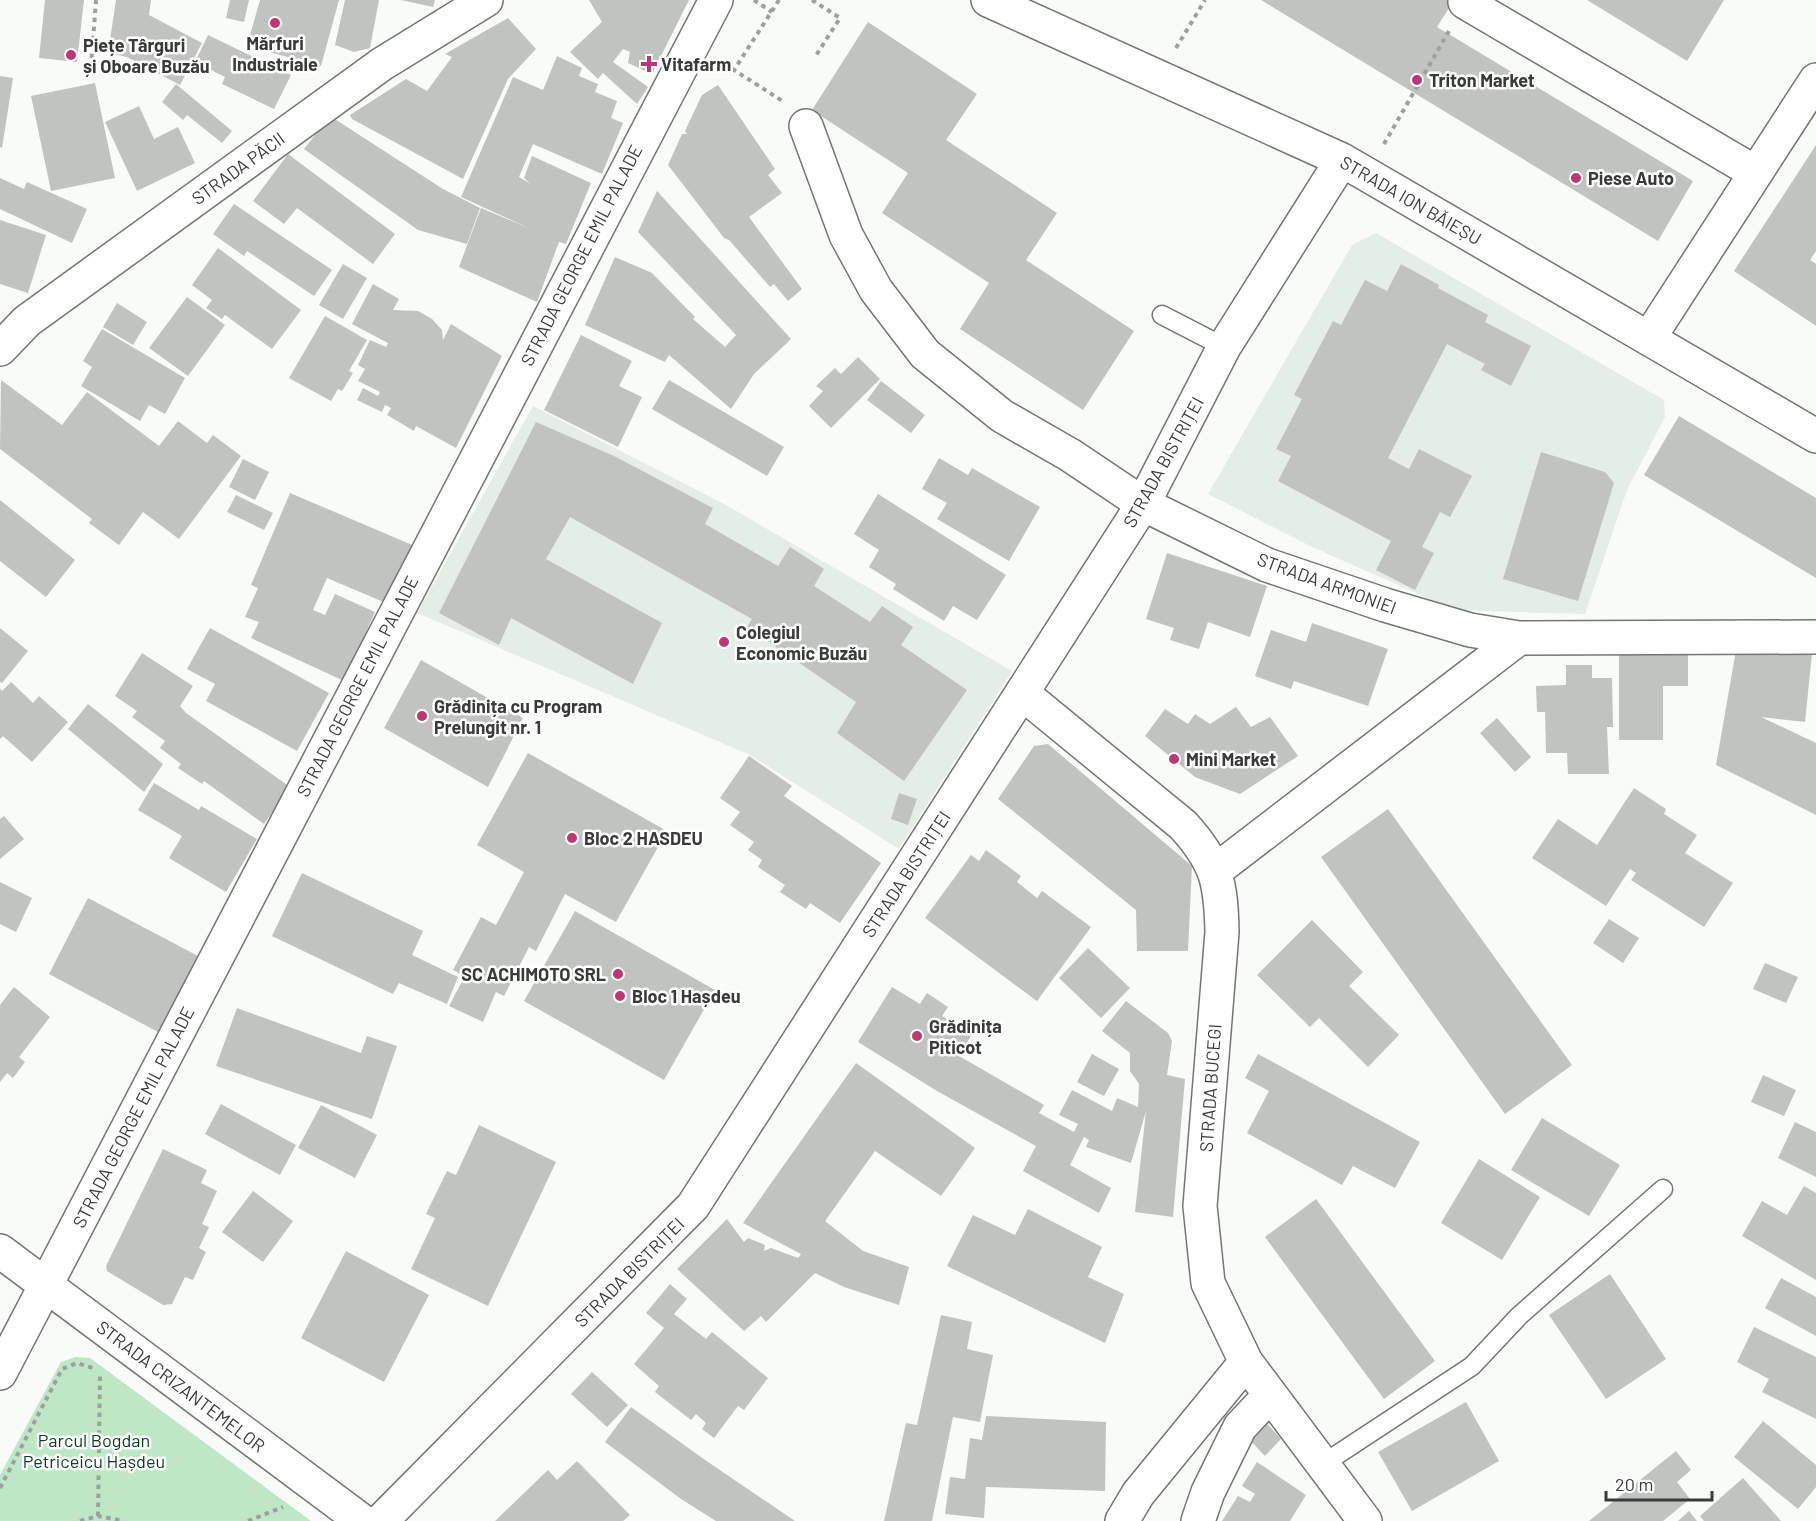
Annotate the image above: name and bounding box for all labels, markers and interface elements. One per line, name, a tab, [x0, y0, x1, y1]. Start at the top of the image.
marker: Mărfuri Industriale	[268, 16, 282, 30]
place label: Mărfuri Industriale	[232, 32, 318, 75]
place label: Piețe Târguri și Oboare Buzău	[83, 34, 210, 77]
marker: Piețe Târguri și Oboare Buzău	[64, 48, 78, 62]
place label: Vitafarm	[661, 53, 731, 75]
marker: Vitafarm	[642, 57, 656, 71]
place label: Triton Market	[1429, 69, 1535, 91]
marker: Triton Market	[1410, 73, 1424, 87]
street label: STRADA PĂCII	[187, 127, 289, 209]
street label: STRADA GEORGE EMIL PALADE	[516, 141, 646, 369]
street label: STRADA ION BĂIEȘU	[1336, 151, 1486, 249]
place label: Piese Auto	[1588, 167, 1674, 189]
marker: Piese Auto	[1569, 171, 1583, 185]
street label: STRADA BISTRIȚEI	[1118, 393, 1208, 531]
street label: STRADA ARMONIEI	[1254, 548, 1400, 618]
street label: STRADA GEORGE EMIL PALADE	[292, 572, 422, 800]
place label: Colegiul Economic Buzău	[736, 621, 867, 664]
marker: Colegiul Economic Buzău	[717, 635, 731, 649]
place label: Grădinița cu Program Prelungit nr. 1	[434, 695, 602, 738]
marker: Grădinița cu Program Prelungit nr. 1	[415, 709, 429, 723]
place label: Mini Market	[1186, 748, 1276, 770]
marker: Mini Market	[1167, 752, 1181, 766]
street label: STRADA BISTRIȚEI	[857, 807, 955, 941]
place label: Bloc 2 HASDEU	[584, 827, 703, 849]
marker: Bloc 2 HASDEU	[565, 831, 579, 845]
place label: SC ACHIMOTO SRL	[461, 963, 606, 985]
marker: SC ACHIMOTO SRL	[611, 967, 625, 981]
place label: Bloc 1 Hașdeu	[632, 985, 741, 1007]
marker: Bloc 1 Hașdeu	[613, 989, 627, 1003]
street label: STRADA GEORGE EMIL PALADE	[68, 1003, 198, 1231]
place label: Grădinița Piticot	[929, 1015, 1002, 1058]
street label: STRADA BUCEGI	[1195, 1023, 1225, 1153]
marker: Grădinița Piticot	[910, 1029, 924, 1043]
street label: STRADA BISTRIȚEI	[570, 1213, 688, 1331]
street label: STRADA CRIZANTEMELOR	[92, 1316, 270, 1456]
park label: Parcul Bogdan Petriceicu Hașdeu	[23, 1429, 165, 1472]
scale bar	[1606, 1464, 1712, 1502]
text: 20 m	[1615, 1473, 1653, 1495]

